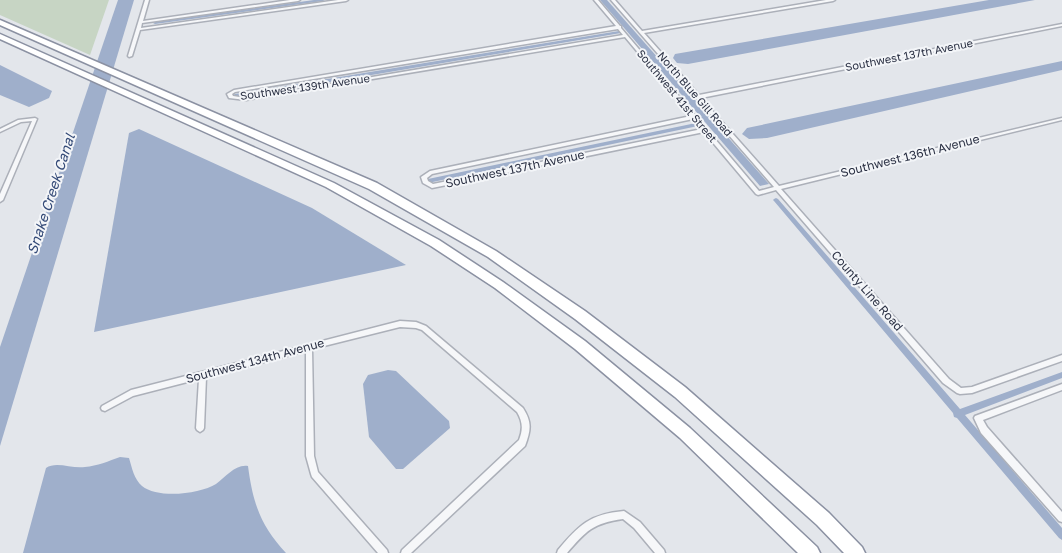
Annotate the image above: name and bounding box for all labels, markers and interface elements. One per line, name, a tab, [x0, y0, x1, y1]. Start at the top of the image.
street label: Southwest 137th Avenue	[844, 36, 974, 73]
street label: Southwest 41st Street	[635, 47, 720, 145]
street label: North Blue Gill Road	[655, 49, 736, 139]
street label: Southwest 139th Avenue	[239, 71, 371, 102]
water label: Snake Creek Canal	[23, 131, 78, 256]
street label: Southwest 136th Avenue	[839, 131, 981, 180]
street label: Southwest 137th Avenue	[444, 146, 586, 191]
street label: County Line Road	[828, 247, 906, 334]
street label: Southwest 134th Avenue	[184, 335, 326, 386]

